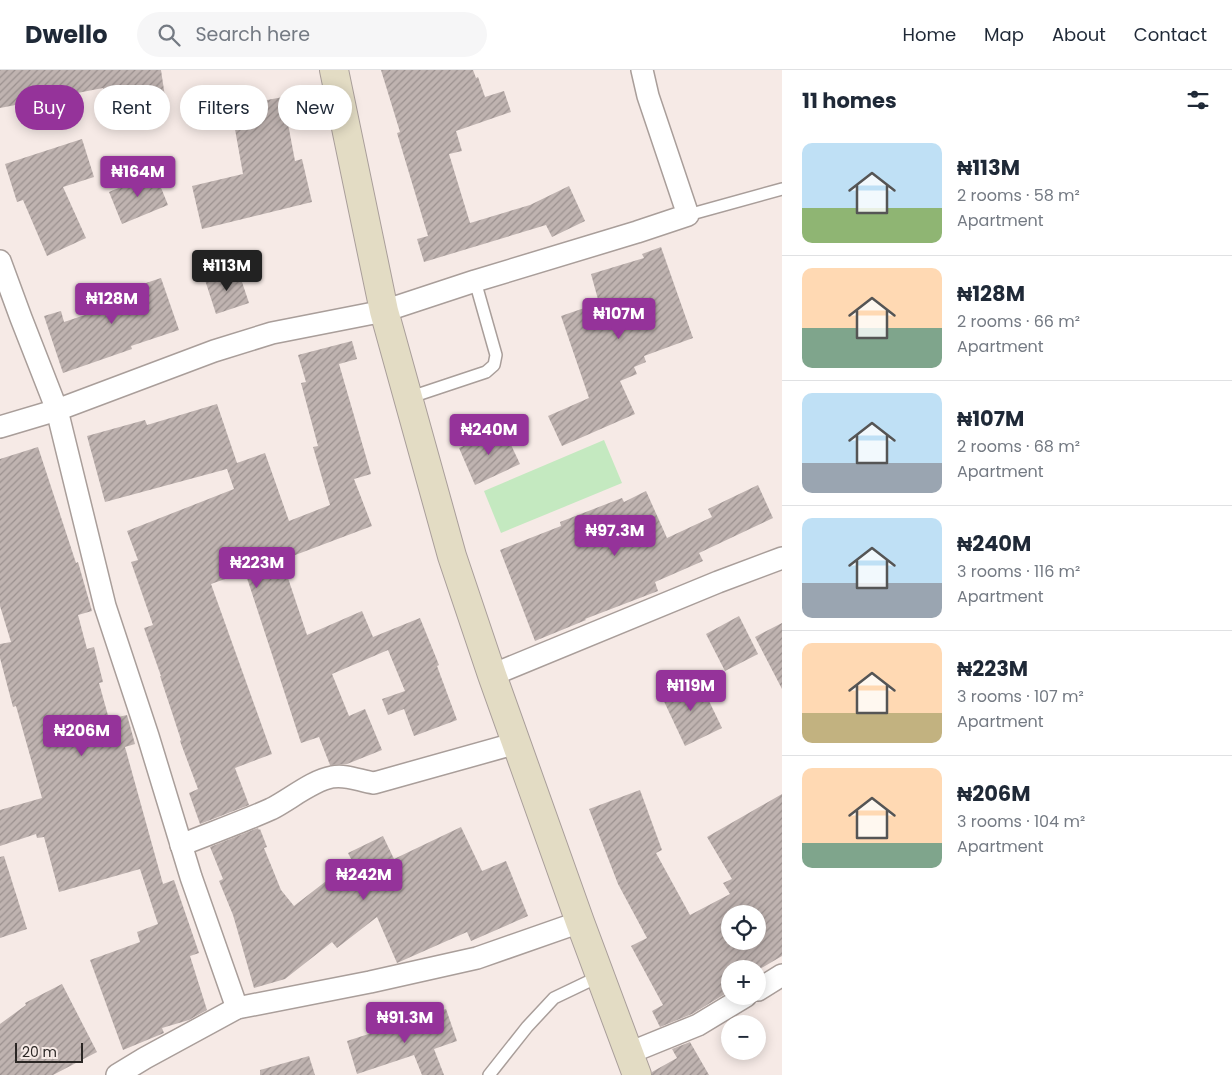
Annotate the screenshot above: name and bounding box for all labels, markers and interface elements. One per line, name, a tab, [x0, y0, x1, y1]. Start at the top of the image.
search box	[137, 12, 487, 57]
text: Dwello	[25, 18, 107, 51]
icon: search	[155, 21, 183, 49]
text: Search here	[195, 21, 310, 48]
text: Home	[902, 22, 956, 47]
text: Map	[984, 22, 1024, 47]
text: About	[1052, 22, 1106, 47]
text: Contact	[1134, 22, 1207, 47]
chip: Buy	[15, 85, 84, 130]
chip: Rent	[94, 85, 170, 130]
chip: Filters	[180, 85, 268, 130]
chip: New	[278, 85, 352, 130]
text: 11 homes	[802, 86, 897, 115]
icon: filters	[1184, 86, 1212, 114]
text: ₦113M	[957, 153, 1020, 182]
pin: ₦164M	[103, 156, 173, 198]
text: ₦164M	[111, 160, 165, 183]
icon: home	[842, 163, 902, 223]
text: 2 rooms · 58 m²	[957, 184, 1080, 207]
text: Apartment	[957, 209, 1044, 232]
pin: ₦113M	[192, 250, 262, 292]
text: ₦113M	[203, 254, 251, 277]
text: ₦128M	[957, 279, 1025, 308]
pin: ₦128M	[77, 282, 147, 325]
text: ₦128M	[86, 287, 138, 310]
icon: home	[842, 288, 902, 348]
pin: ₦107M	[584, 298, 654, 340]
text: ₦107M	[593, 302, 645, 325]
text: 2 rooms · 66 m²	[957, 310, 1080, 333]
text: Apartment	[957, 335, 1044, 358]
text: ₦107M	[957, 404, 1024, 433]
icon: home	[842, 413, 902, 473]
pin: ₦240M	[454, 414, 524, 456]
text: ₦240M	[461, 418, 517, 441]
text: 2 rooms · 68 m²	[957, 435, 1080, 458]
text: Apartment	[957, 460, 1044, 483]
pin: ₦97.3M	[574, 514, 656, 557]
text: ₦97.3M	[586, 519, 644, 542]
text: ₦240M	[957, 529, 1031, 558]
icon: home	[842, 538, 902, 598]
pin: ₦223M	[222, 546, 292, 589]
text: ₦223M	[230, 551, 284, 574]
text: 3 rooms · 116 m²	[957, 560, 1080, 583]
text: Apartment	[957, 585, 1044, 608]
text: ₦223M	[957, 654, 1028, 683]
icon: home	[842, 663, 902, 723]
pin: ₦119M	[656, 670, 726, 712]
text: ₦119M	[667, 674, 715, 697]
text: 3 rooms · 107 m²	[957, 685, 1084, 708]
text: Apartment	[957, 710, 1044, 733]
pin: ₦206M	[47, 714, 117, 757]
text: ₦206M	[54, 719, 110, 742]
text: ₦206M	[957, 779, 1031, 808]
icon: home	[842, 788, 902, 848]
text: 3 rooms · 104 m²	[957, 810, 1085, 833]
text: Apartment	[957, 835, 1044, 858]
pin: ₦242M	[329, 858, 399, 901]
text: ₦242M	[336, 863, 392, 886]
map controls	[721, 905, 766, 1060]
button: locate	[721, 905, 766, 950]
button: +	[721, 960, 766, 1005]
pin: ₦91.3M	[364, 1002, 446, 1044]
text: ₦91.3M	[377, 1006, 433, 1029]
button: −	[721, 1015, 766, 1060]
scale bar	[15, 1040, 82, 1063]
text: 20 m	[22, 1042, 57, 1062]

